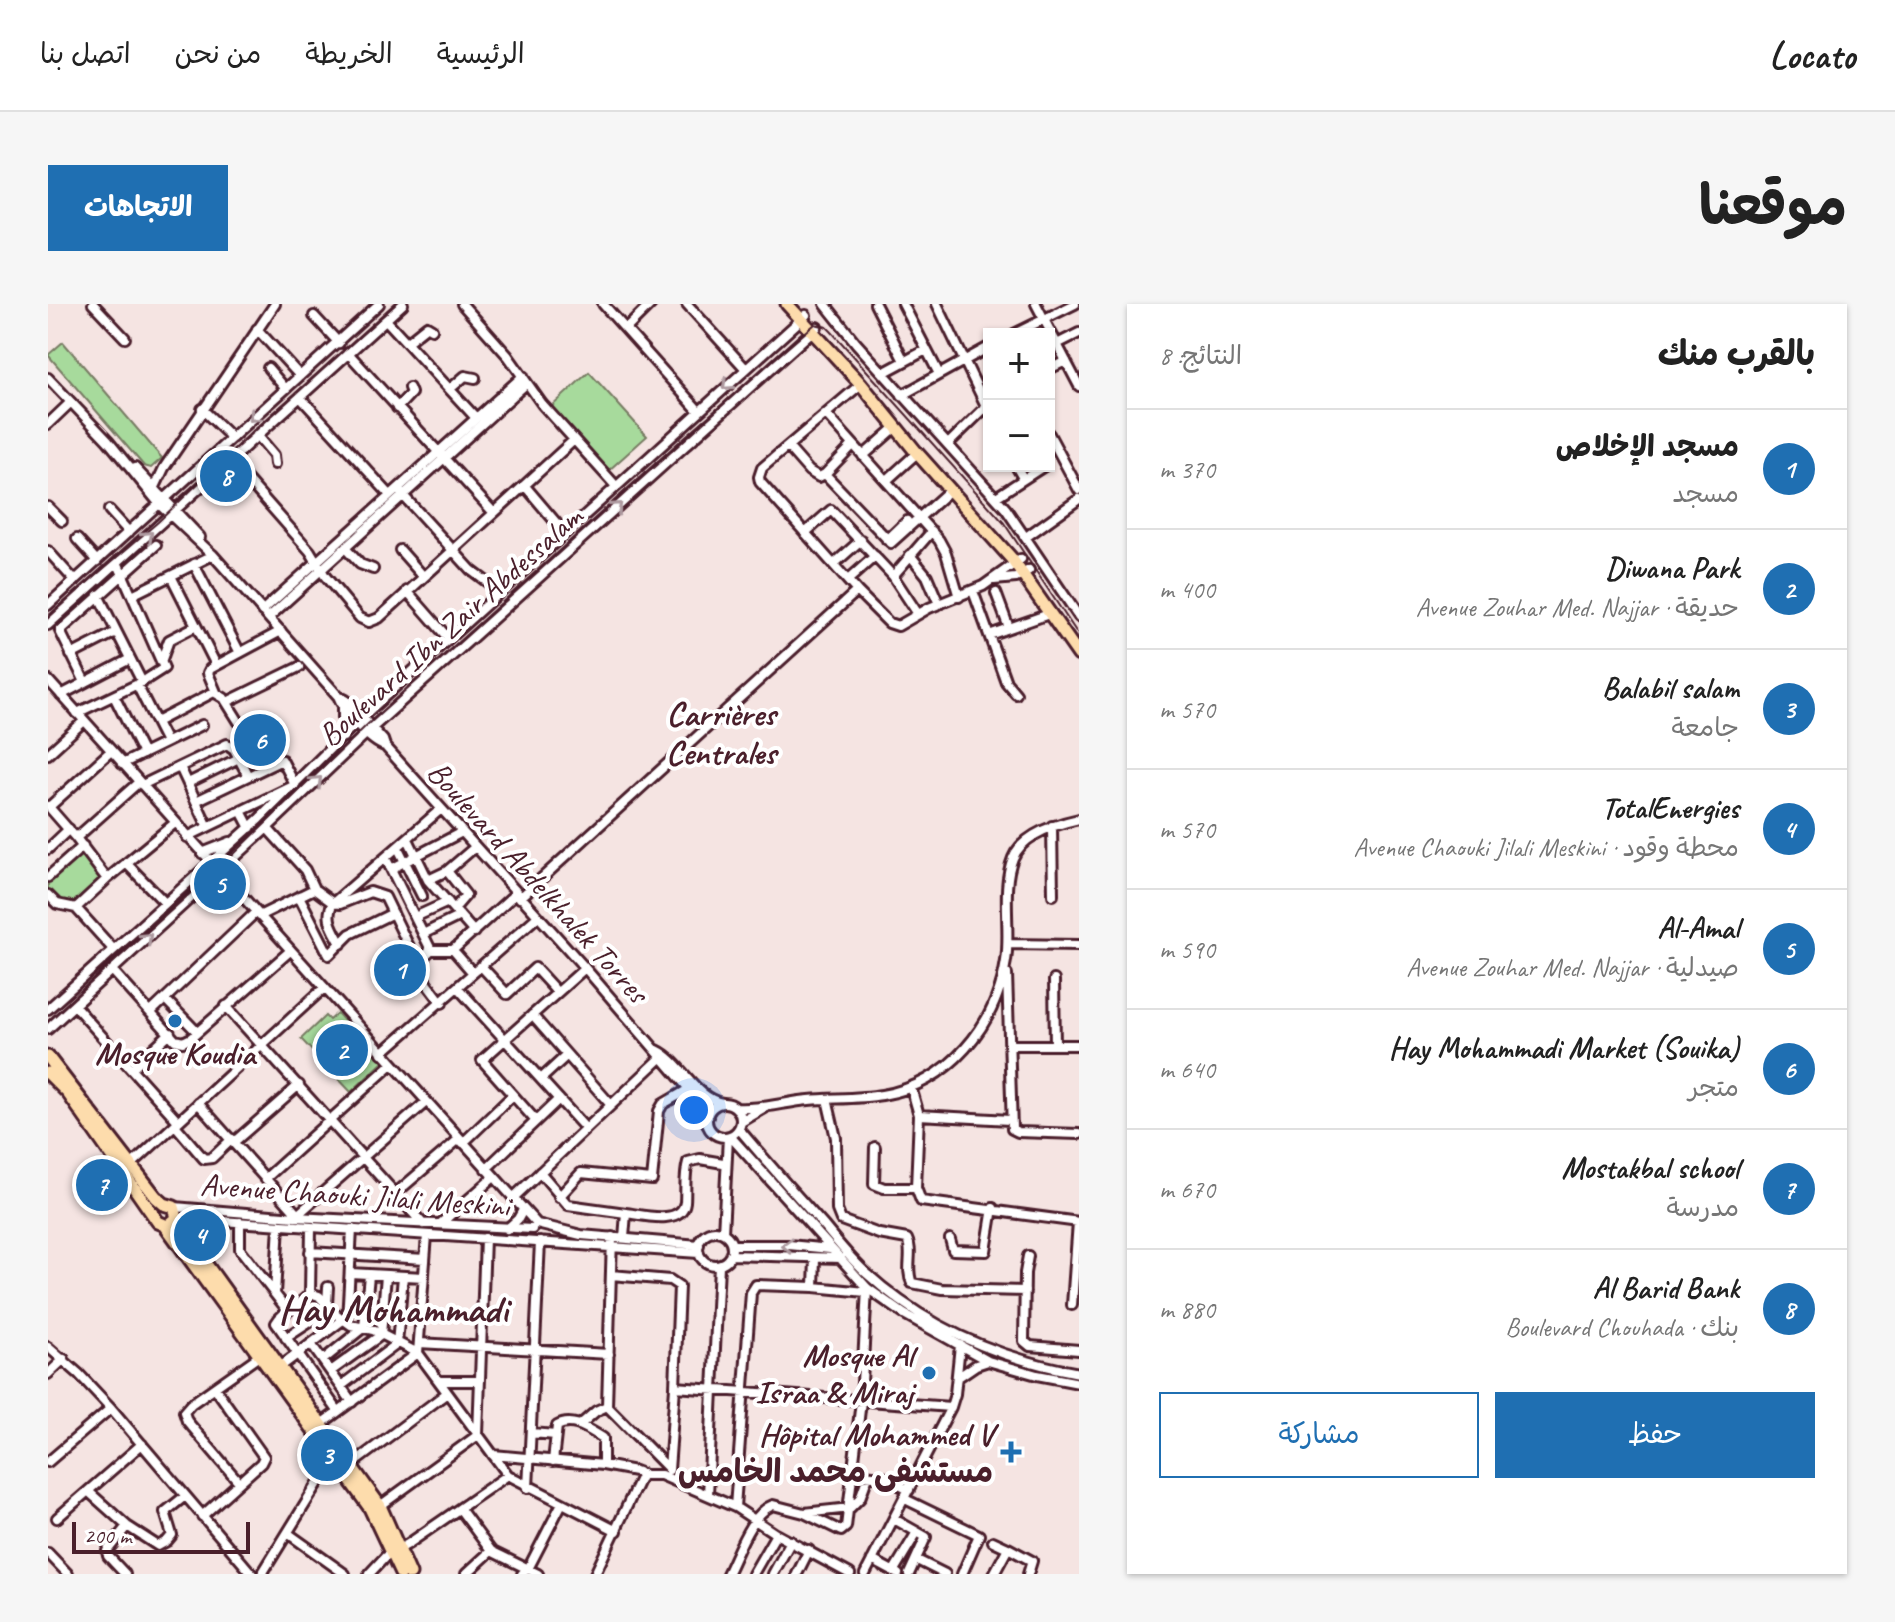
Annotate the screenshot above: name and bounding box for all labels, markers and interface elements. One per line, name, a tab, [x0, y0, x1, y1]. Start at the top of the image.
text: Locato	[1769, 32, 1855, 79]
text: اتصل بنا	[40, 36, 131, 71]
text: من نحن	[175, 36, 261, 71]
text: الخريطة	[305, 36, 393, 71]
text: الرئيسية	[437, 36, 525, 71]
button: الاتجاهات	[48, 165, 228, 251]
text: موقعنا	[1699, 170, 1847, 241]
map controls	[983, 328, 1055, 472]
button: +	[983, 328, 1055, 400]
text: بالقرب منك	[1658, 332, 1815, 375]
text: النتائج: 8	[1159, 339, 1242, 372]
one-way arrow	[721, 375, 736, 389]
button: −	[983, 400, 1055, 472]
one-way arrow	[249, 408, 263, 422]
text: مسجد الإخلاص	[1556, 427, 1739, 465]
pin: 8	[200, 446, 252, 506]
text: 370 m	[1159, 453, 1215, 486]
text: 1	[1783, 453, 1795, 486]
text: مسجد	[1672, 477, 1739, 510]
street label: Boulevard Ibn Zair Abdessalam	[310, 495, 593, 755]
one-way arrow	[607, 502, 622, 516]
one-way arrow	[139, 532, 154, 546]
text: Diwana Park	[1605, 549, 1739, 587]
text: 400 m	[1159, 573, 1215, 606]
text: 2	[1783, 573, 1795, 606]
text: حديقة · Avenue Zouhar Med. Najjar	[1416, 591, 1739, 624]
text: Balabil salam	[1602, 669, 1739, 707]
district label: Carrières Centrales	[666, 692, 779, 774]
text: 570 m	[1159, 693, 1215, 726]
text: 3	[1783, 693, 1795, 726]
pin: 6	[234, 710, 286, 770]
text: جامعة	[1671, 711, 1739, 744]
street label: Boulevard Abdelkhalek Torres	[418, 752, 659, 1013]
one-way arrow	[308, 775, 322, 790]
text: TotalEnergies	[1602, 789, 1739, 827]
text: 570 m	[1159, 813, 1215, 846]
text: 4	[1783, 813, 1795, 846]
text: محطة وقود · Avenue Chaouki Jilali Meskini	[1354, 831, 1739, 864]
pin: 5	[194, 854, 246, 914]
text: Al-Amal	[1657, 909, 1739, 947]
one-way arrow	[137, 933, 152, 947]
text: 590 m	[1159, 933, 1215, 966]
text: 5	[1783, 933, 1795, 966]
pin: 1	[374, 940, 426, 1000]
text: صيدلية · Avenue Zouhar Med. Najjar	[1406, 951, 1739, 984]
marker: Mosque Koudia	[166, 1012, 184, 1030]
pin: 2	[316, 1020, 368, 1080]
text: Hay Mohammadi Market (Souika)	[1389, 1029, 1739, 1067]
place label: Mosque Koudia	[95, 1033, 258, 1074]
text: 640 m	[1159, 1053, 1215, 1086]
text: 6	[1783, 1053, 1795, 1086]
text: متجر	[1688, 1071, 1739, 1104]
your location	[674, 1090, 714, 1130]
text: Mostakbal school	[1561, 1149, 1739, 1187]
pin: 7	[76, 1155, 128, 1215]
street label: Avenue Chaouki Jilali Meskini	[199, 1164, 515, 1227]
text: 670 m	[1159, 1173, 1215, 1206]
text: 7	[1783, 1173, 1795, 1206]
text: مدرسة	[1667, 1191, 1739, 1224]
pin: 4	[174, 1205, 226, 1265]
one-way arrow	[780, 1237, 793, 1254]
text: Al Barid Bank	[1593, 1269, 1739, 1307]
district label: Hay Mohammadi	[278, 1284, 513, 1334]
text: 880 m	[1159, 1293, 1215, 1326]
text: 8	[1783, 1293, 1795, 1326]
text: بنك · Boulevard Chouhada	[1505, 1311, 1739, 1344]
place label: Mosque Al Israa & Miraj	[755, 1335, 919, 1413]
marker: Mosque Al Israa & Miraj	[920, 1364, 938, 1382]
button: مشاركة	[1159, 1392, 1479, 1478]
button: حفظ	[1495, 1392, 1815, 1478]
place label: Hôpital Mohammed V مستشفى محمد الخامس	[678, 1414, 999, 1492]
pin: 3	[301, 1425, 353, 1485]
marker: Hôpital Mohammed V مستشفى محمد الخامس	[1000, 1441, 1022, 1463]
scale bar	[72, 1518, 250, 1554]
text: 200 m	[84, 1522, 131, 1550]

